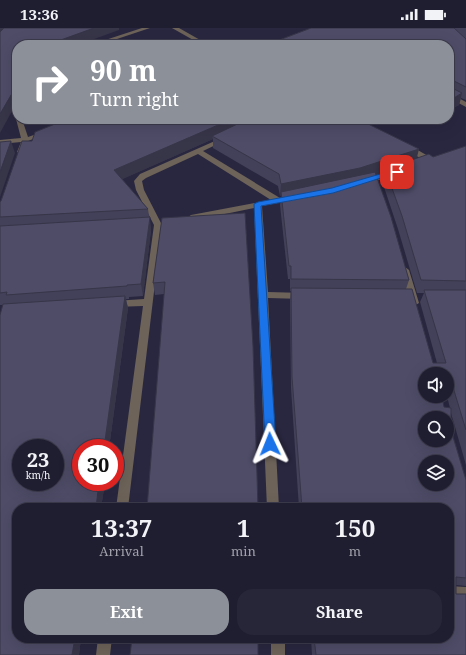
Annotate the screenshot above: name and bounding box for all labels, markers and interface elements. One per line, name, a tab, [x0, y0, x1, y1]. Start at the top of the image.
text: 13:36	[20, 4, 58, 24]
text: 90 m	[90, 51, 157, 89]
icon: right	[24, 56, 76, 108]
text: Turn right	[90, 87, 179, 111]
pin	[380, 155, 414, 189]
icon: arrive	[386, 161, 408, 183]
map controls	[418, 367, 454, 491]
button: sound	[418, 367, 454, 403]
button: search	[418, 411, 454, 447]
position arrow	[249, 423, 291, 465]
speed limit sign: 30	[72, 439, 124, 491]
text: 23	[27, 446, 49, 473]
button: layers	[418, 455, 454, 491]
text: km/h	[26, 468, 50, 482]
text: 13:37	[91, 511, 152, 544]
text: 1	[237, 511, 250, 544]
text: 150	[335, 511, 375, 544]
text: Arrival	[99, 542, 144, 560]
text: min	[231, 542, 256, 560]
text: m	[349, 542, 361, 560]
button: Exit	[24, 589, 229, 635]
button: Share	[237, 589, 442, 635]

